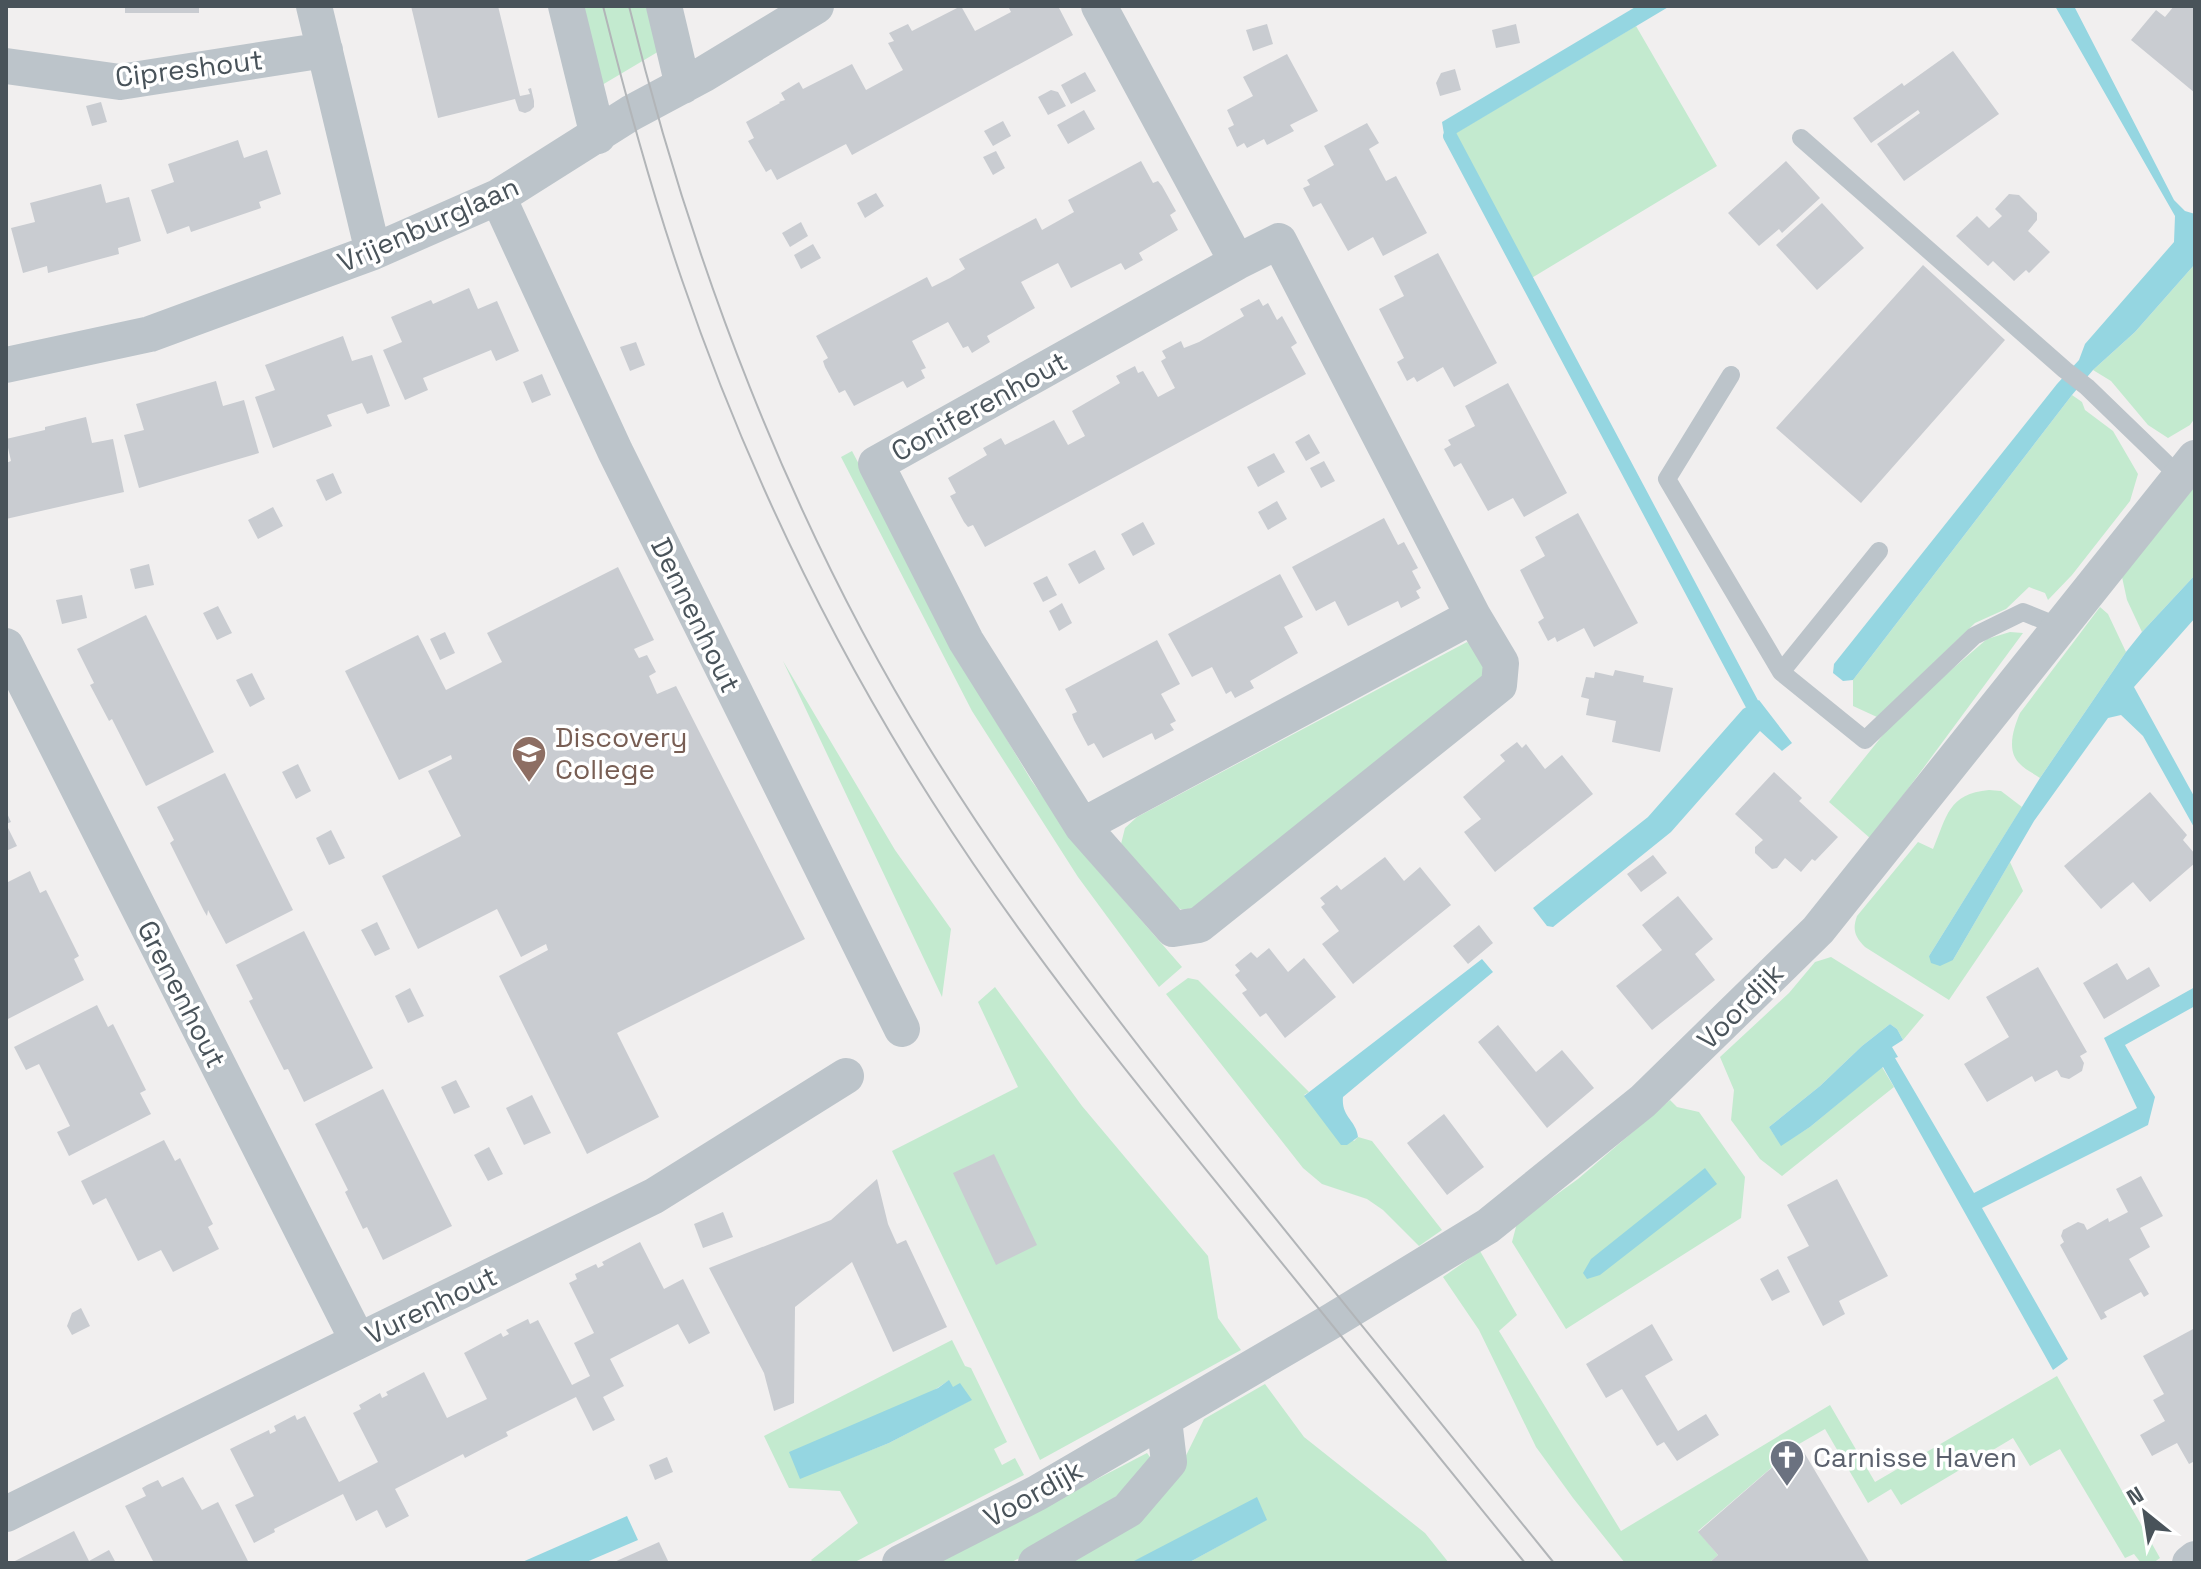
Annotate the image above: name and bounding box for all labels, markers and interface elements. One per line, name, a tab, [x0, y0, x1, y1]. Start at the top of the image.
street label: Cipreshout	[113, 41, 265, 95]
street label: Vrijenburglaan	[332, 168, 524, 280]
street label: Coniferenhout	[885, 343, 1073, 469]
street label: Dennenhout	[643, 532, 749, 698]
place label: Discovery College	[555, 719, 687, 787]
school or university icon: Discovery College	[510, 734, 548, 784]
street label: Grenenhout	[130, 914, 234, 1074]
street label: Voordijk	[1689, 955, 1791, 1057]
street label: Vurenhout	[359, 1258, 503, 1352]
church icon: Carnisse Haven	[1768, 1438, 1806, 1488]
place label: Carnisse Haven	[1813, 1439, 2017, 1475]
street label: Voordijk	[977, 1451, 1089, 1535]
north arrow	[2105, 1473, 2185, 1553]
text: N	[2122, 1480, 2148, 1511]

